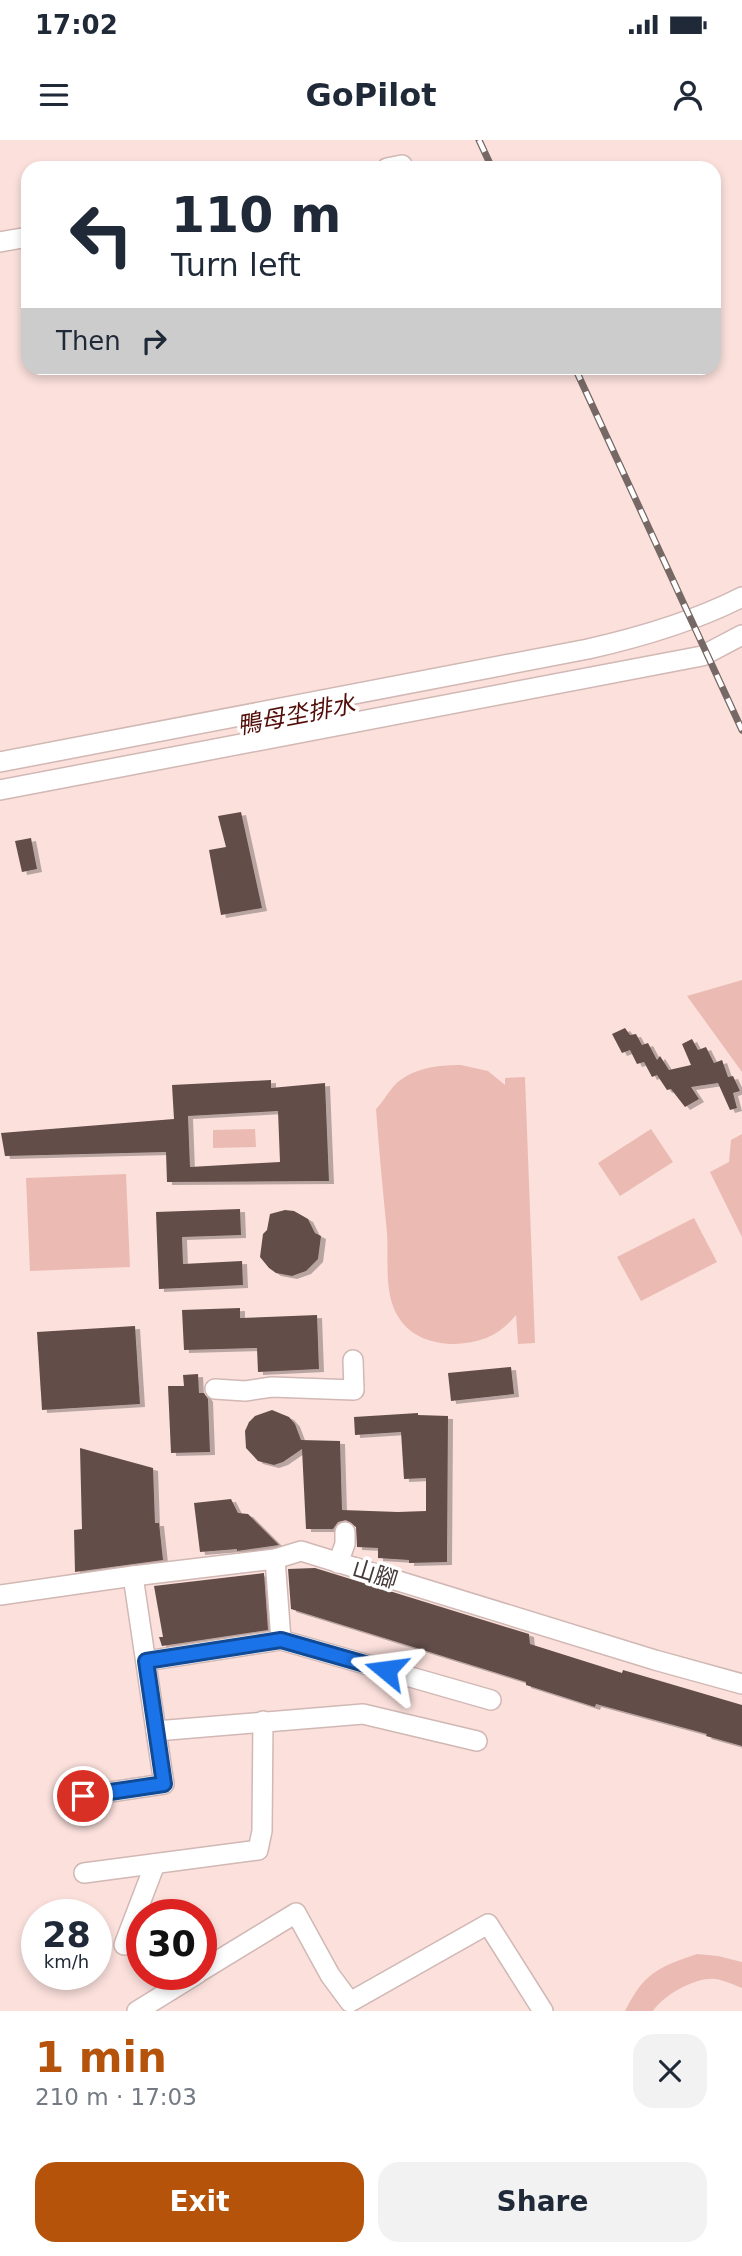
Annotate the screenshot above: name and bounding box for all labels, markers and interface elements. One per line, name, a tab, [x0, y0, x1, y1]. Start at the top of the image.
text: 17:02	[35, 10, 118, 40]
icon: menu	[35, 76, 73, 114]
text: GoPilot	[306, 76, 436, 114]
icon: person	[669, 76, 707, 114]
text: 110 m	[171, 187, 341, 244]
icon: left	[56, 189, 147, 280]
text: Turn left	[171, 246, 301, 284]
icon: right	[135, 322, 173, 360]
text: Then	[56, 326, 121, 356]
water label: 鴨母坔排水	[234, 690, 359, 740]
street label: 山腳	[349, 1555, 401, 1593]
position arrow	[349, 1633, 423, 1707]
pin	[53, 1766, 113, 1826]
icon: arrive	[64, 1777, 102, 1815]
speed limit sign: 30	[126, 1899, 217, 1990]
text: 28	[42, 1915, 91, 1955]
text: km/h	[44, 1951, 89, 1972]
text: 1 min	[35, 2033, 167, 2082]
button: close	[633, 2034, 707, 2108]
text: 210 m · 17:03	[35, 2084, 197, 2110]
button: Exit	[35, 2162, 364, 2242]
button: Share	[378, 2162, 707, 2242]

